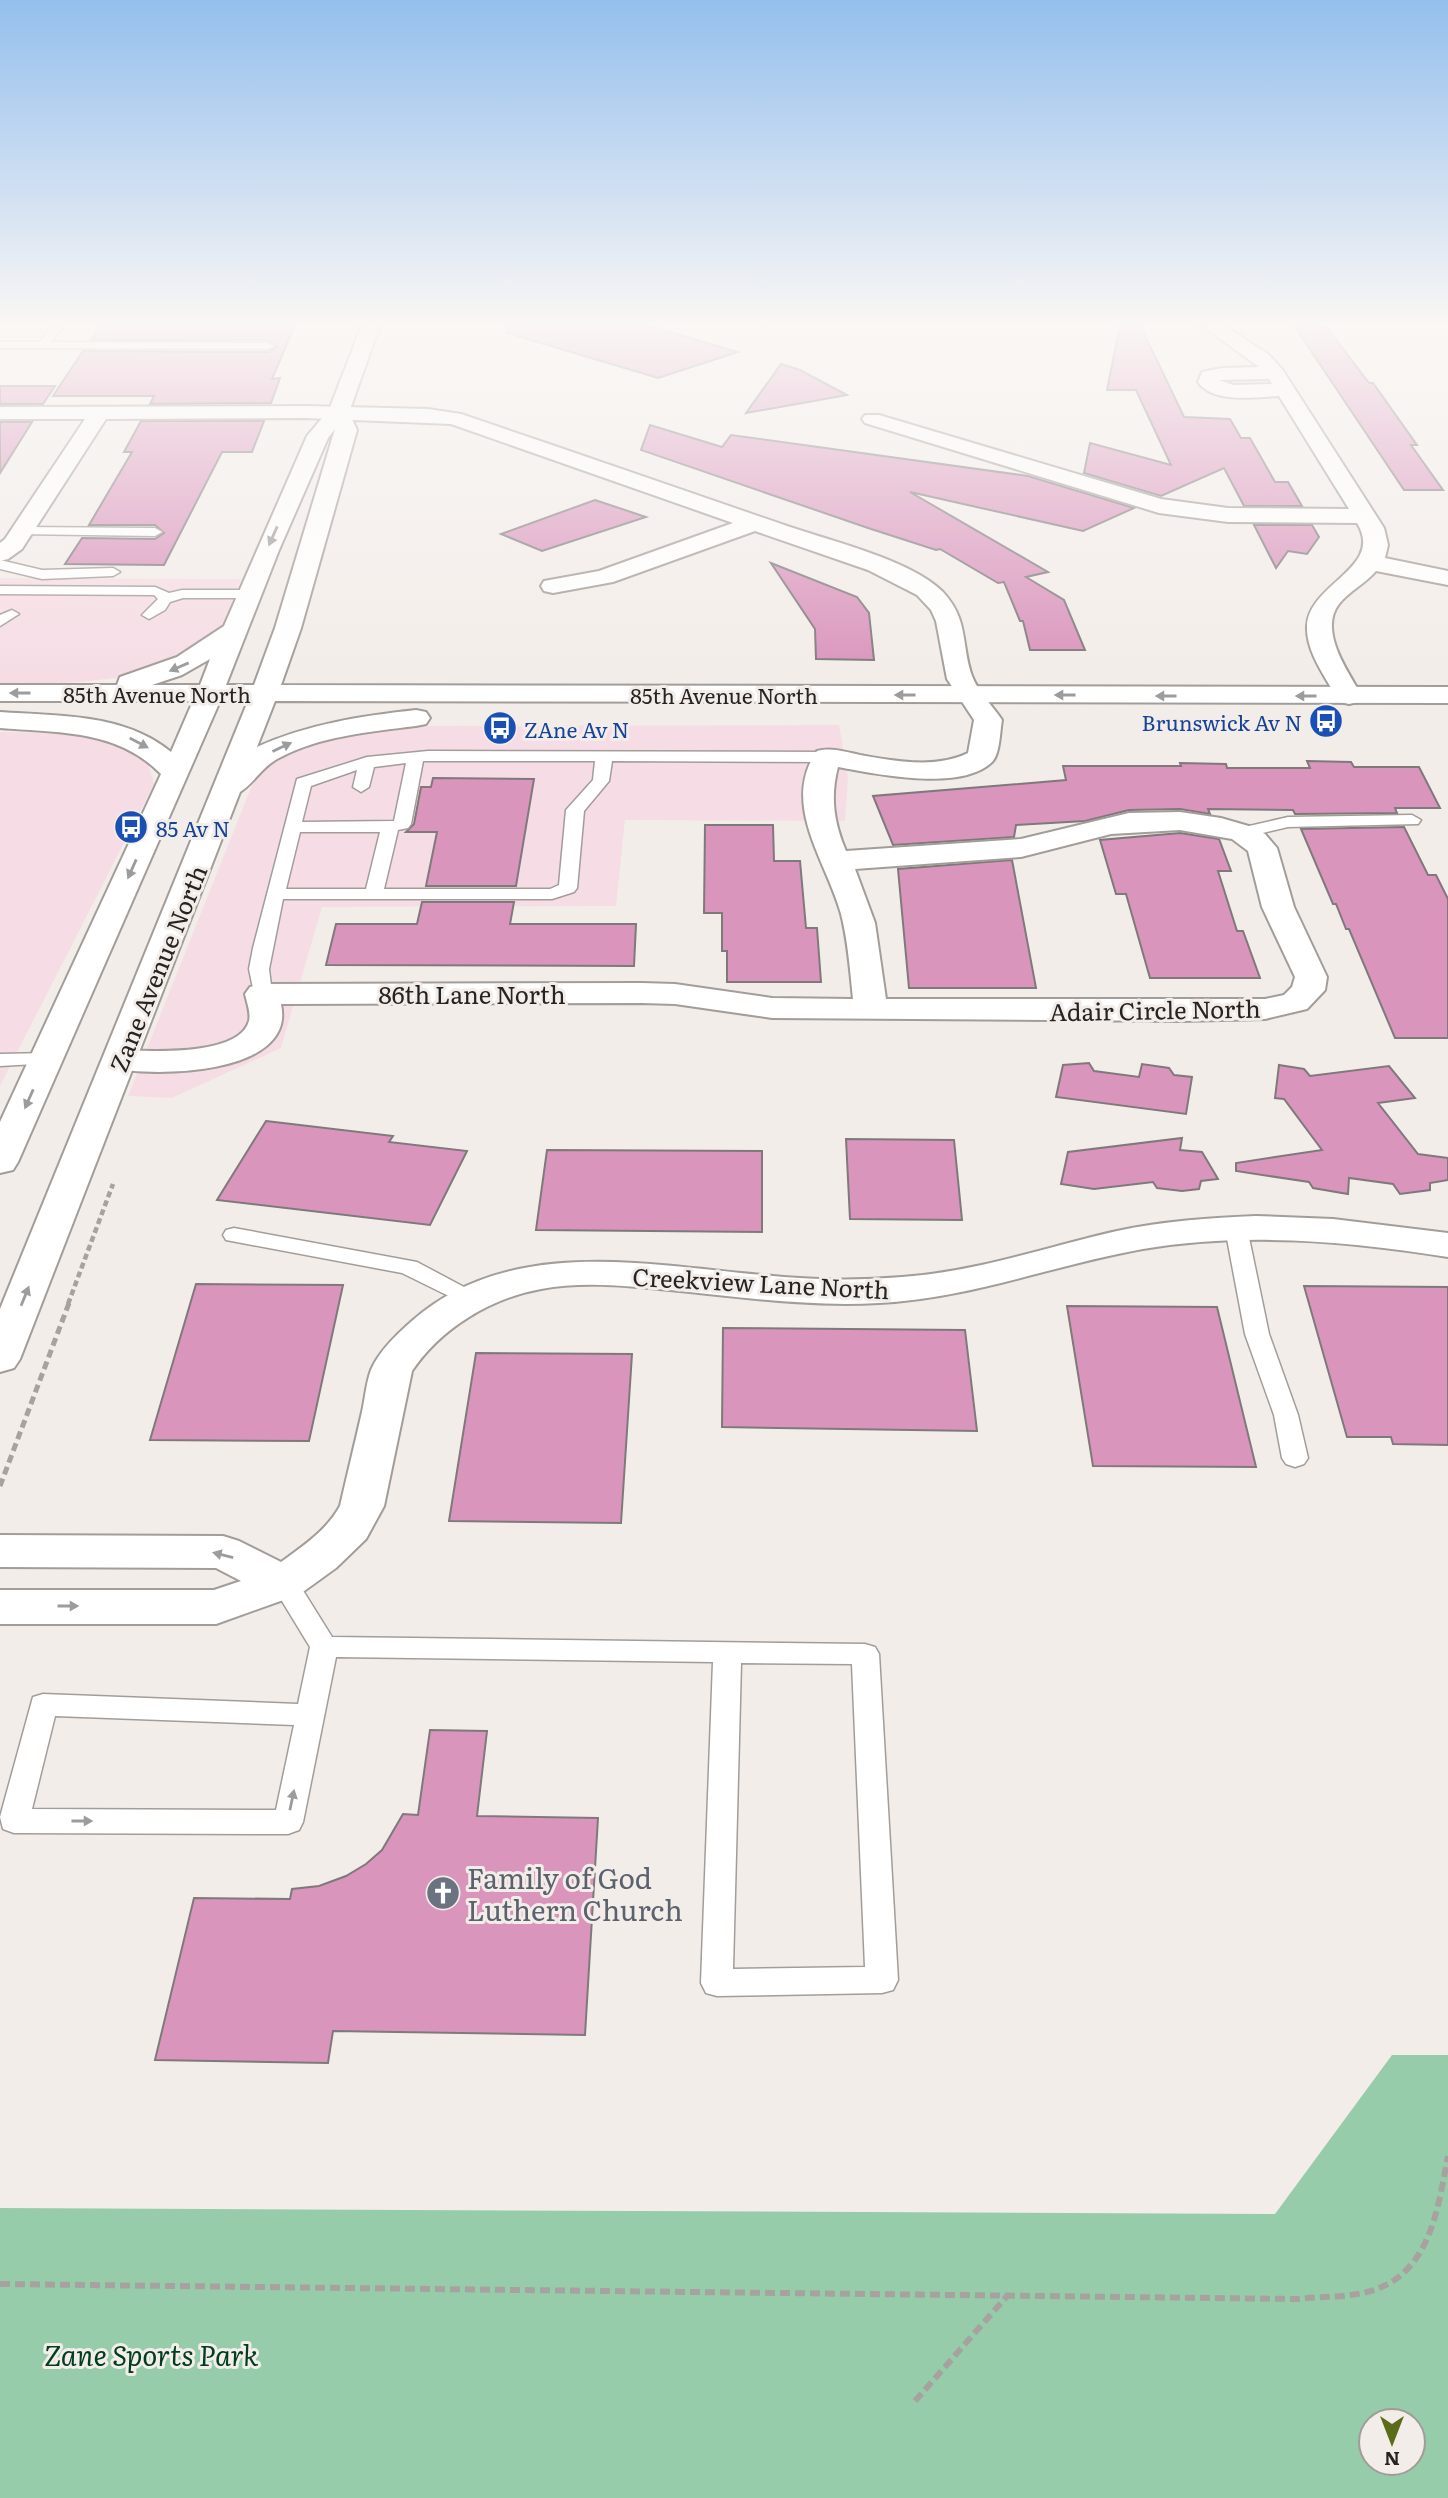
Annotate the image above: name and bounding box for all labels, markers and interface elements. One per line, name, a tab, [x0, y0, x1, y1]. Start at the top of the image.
one-way arrow	[267, 526, 279, 546]
one-way arrow	[168, 662, 189, 673]
street label: 85th Avenue North	[63, 678, 251, 709]
street label: 85th Avenue North	[630, 679, 818, 710]
one-way arrow	[8, 687, 30, 699]
one-way arrow	[894, 689, 916, 701]
one-way arrow	[1053, 689, 1075, 701]
one-way arrow	[1155, 690, 1177, 702]
one-way arrow	[1295, 690, 1317, 702]
bus stop icon: Brunswick Av N	[1307, 702, 1345, 740]
place label: Brunswick Av N	[1142, 706, 1302, 737]
bus stop icon: ZAne Av N	[481, 709, 519, 747]
place label: ZAne Av N	[524, 713, 629, 744]
one-way arrow	[129, 737, 148, 749]
one-way arrow	[272, 742, 292, 753]
bus stop icon: 85 Av N	[112, 808, 150, 846]
place label: 85 Av N	[156, 812, 230, 843]
street label: Zane Avenue North	[100, 859, 214, 1077]
one-way arrow	[126, 859, 138, 879]
street label: 86th Lane North	[378, 976, 566, 1011]
street label: Adair Circle North	[1049, 990, 1261, 1028]
one-way arrow	[23, 1089, 35, 1109]
street label: Creekview Lane North	[632, 1258, 891, 1306]
one-way arrow	[20, 1285, 31, 1306]
one-way arrow	[211, 1549, 233, 1560]
one-way arrow	[57, 1600, 79, 1612]
one-way arrow	[286, 1789, 297, 1811]
one-way arrow	[71, 1815, 93, 1827]
place label: Family of God Luthern Church	[467, 1856, 683, 1930]
church icon: Family of God Luthern Church	[424, 1874, 462, 1912]
park label: Zane Sports Park	[44, 2333, 259, 2375]
north arrow	[1357, 2407, 1427, 2477]
text: N	[1384, 2446, 1400, 2474]

